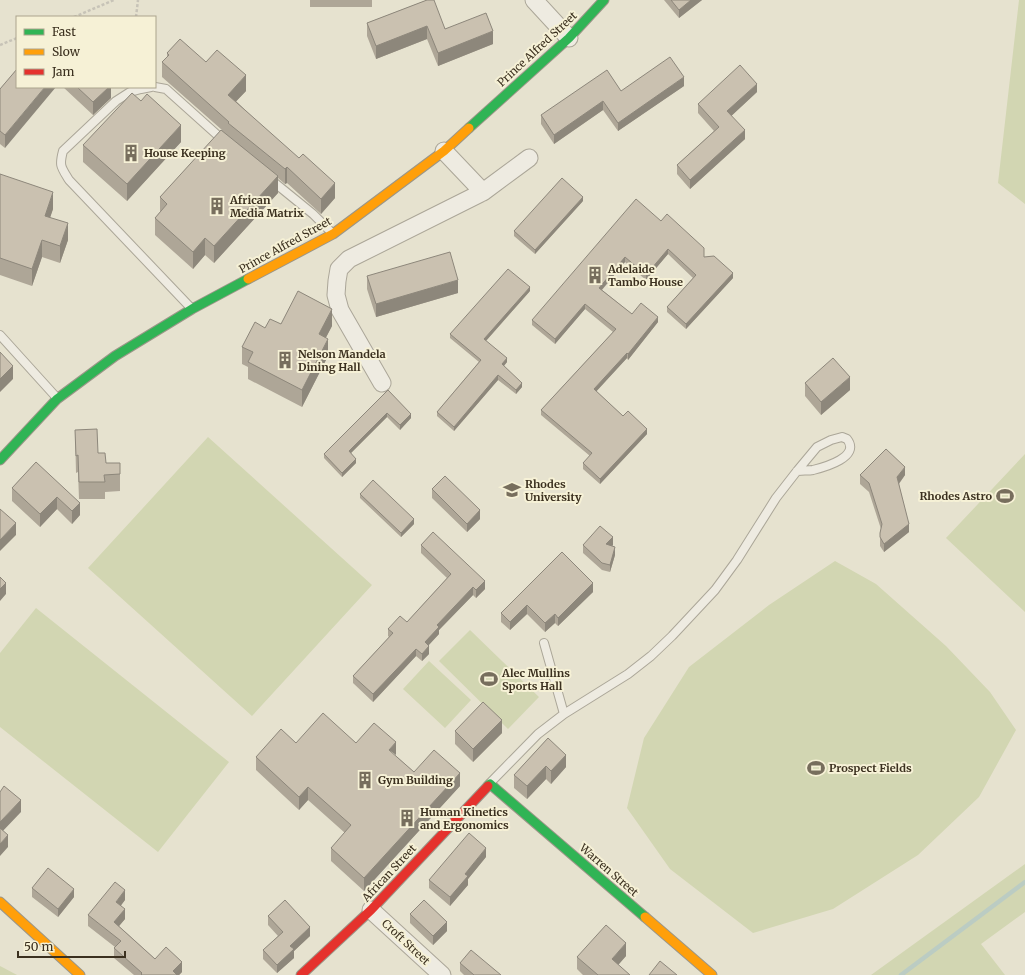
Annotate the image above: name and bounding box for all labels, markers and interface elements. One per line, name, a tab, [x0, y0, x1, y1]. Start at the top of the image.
street label: Prince Alfred Street	[494, 8, 580, 89]
legend	[16, 16, 156, 88]
text: Fast	[52, 24, 76, 39]
text: Slow	[52, 44, 81, 59]
text: Jam	[51, 64, 75, 79]
building icon: House Keeping	[121, 143, 141, 163]
place label: House Keeping	[144, 146, 226, 160]
place label: African Media Matrix	[229, 193, 304, 220]
building icon: African Media Matrix	[207, 196, 227, 216]
street label: Prince Alfred Street	[236, 213, 334, 276]
place label: Adelaide Tambo House	[607, 262, 683, 289]
building icon: Adelaide Tambo House	[585, 265, 605, 285]
place label: Nelson Mandela Dining Hall	[298, 347, 386, 374]
building icon: Nelson Mandela Dining Hall	[275, 350, 295, 370]
place label: Rhodes University	[525, 477, 582, 504]
school or university icon: Rhodes University	[502, 480, 522, 500]
sports icon: Rhodes Astro	[995, 486, 1015, 506]
place label: Rhodes Astro	[919, 489, 992, 503]
place label: Alec Mullins Sports Hall	[501, 666, 570, 693]
sports icon: Alec Mullins Sports Hall	[479, 669, 499, 689]
sports icon: Prospect Fields	[806, 758, 826, 778]
place label: Prospect Fields	[829, 761, 912, 775]
building icon: Gym Building	[355, 770, 375, 790]
place label: Gym Building	[378, 773, 453, 787]
place label: Human Kinetics and Ergonomics	[420, 805, 509, 832]
building icon: Human Kinetics and Ergonomics	[397, 808, 417, 828]
street label: Warren Street	[576, 840, 642, 900]
street label: African Street	[358, 841, 420, 905]
street label: Croft Street	[379, 916, 433, 968]
scale bar	[18, 933, 125, 959]
text: 50 m	[24, 939, 53, 954]

